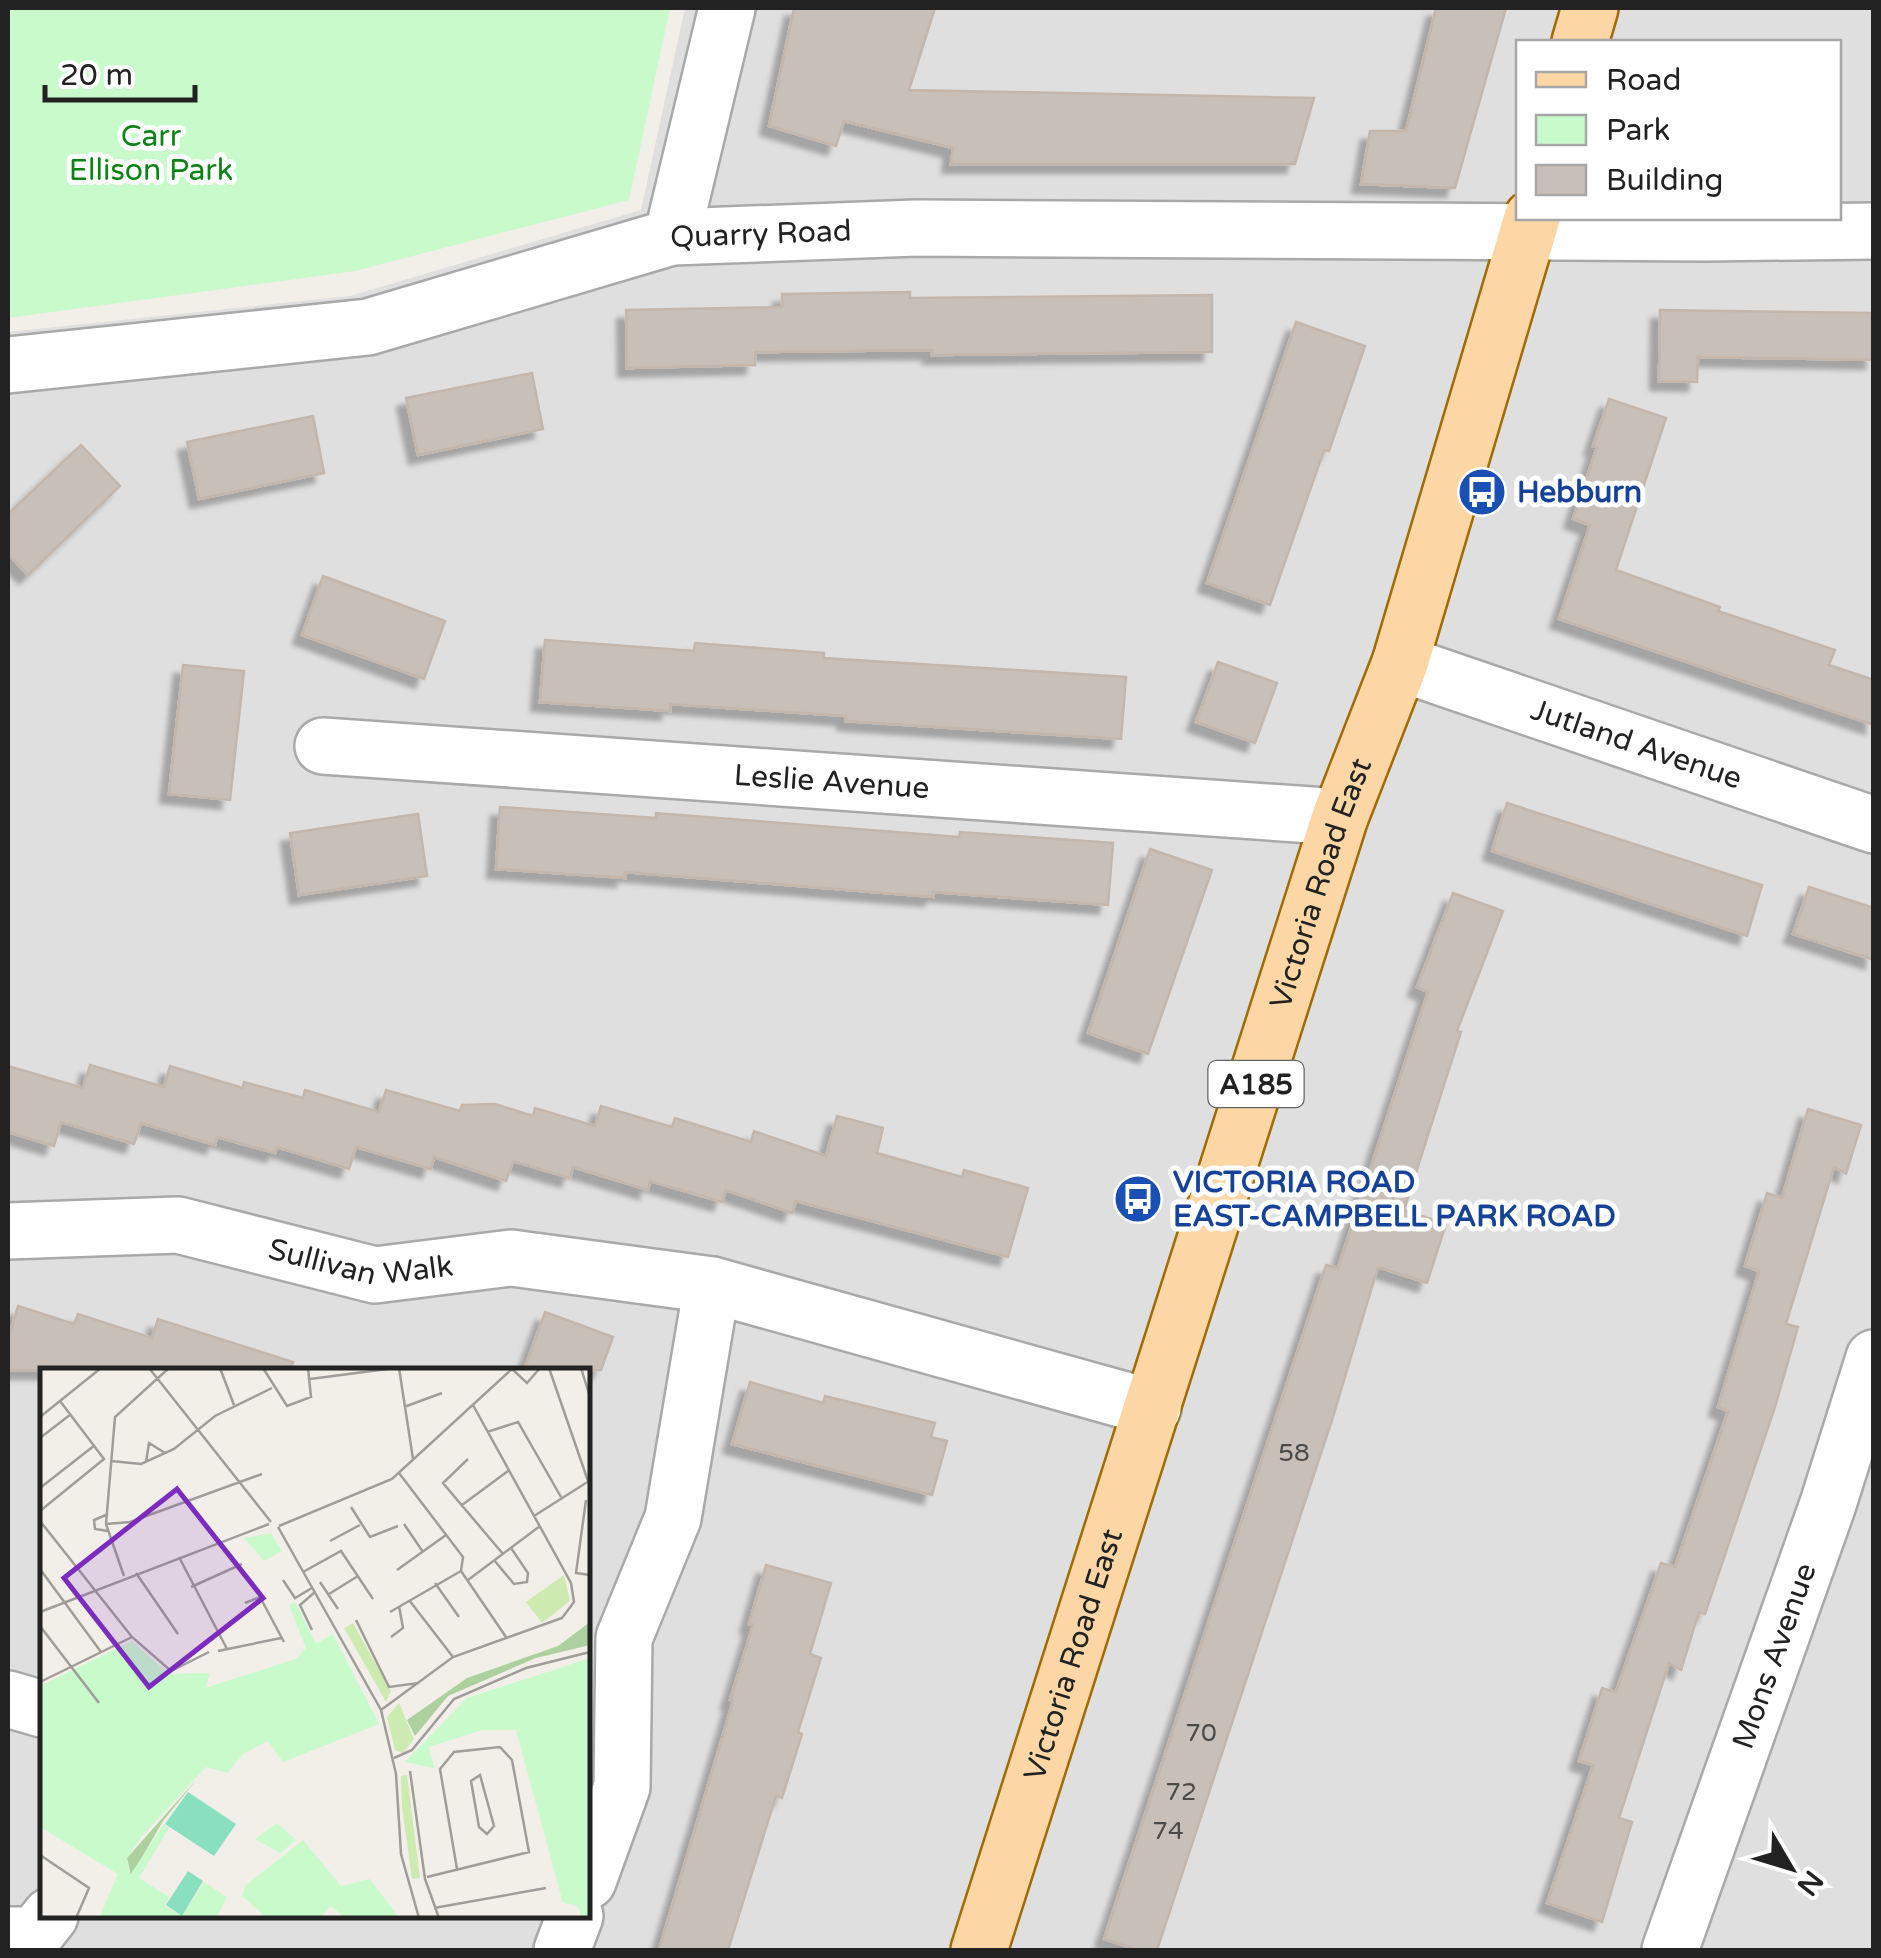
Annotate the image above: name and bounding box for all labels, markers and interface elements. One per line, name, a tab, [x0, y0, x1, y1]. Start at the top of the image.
scale bar	[45, 40, 195, 102]
legend	[1516, 40, 1841, 220]
text: 20 m	[60, 57, 133, 94]
text: Road	[1606, 62, 1681, 99]
text: Park	[1606, 112, 1670, 149]
park label: Carr Ellison Park	[69, 118, 233, 189]
text: Building	[1606, 162, 1723, 199]
street label: Quarry Road	[669, 212, 852, 256]
bus stop icon: Hebburn	[1456, 466, 1508, 518]
place label: Hebburn	[1517, 474, 1642, 511]
street label: Jutland Avenue	[1526, 691, 1747, 797]
street label: Victoria Road East	[1262, 753, 1380, 1013]
street label: Leslie Avenue	[733, 757, 931, 807]
road number: A185	[1208, 1061, 1304, 1107]
place label: VICTORIA ROAD EAST-CAMPBELL PARK ROAD	[1173, 1164, 1616, 1235]
bus stop icon: VICTORIA ROAD EAST-CAMPBELL PARK ROAD	[1112, 1173, 1164, 1225]
street label: Sullivan Walk	[265, 1231, 455, 1294]
inset map	[40, 1368, 590, 1918]
house number: 58	[1278, 1438, 1310, 1468]
street label: Victoria Road East	[1016, 1524, 1131, 1785]
street label: Mons Avenue	[1725, 1558, 1825, 1754]
house number: 70	[1185, 1718, 1217, 1748]
house number: 72	[1165, 1777, 1197, 1807]
house number: 74	[1152, 1816, 1184, 1846]
north arrow	[1741, 1818, 1841, 1918]
text: N	[1790, 1863, 1830, 1902]

